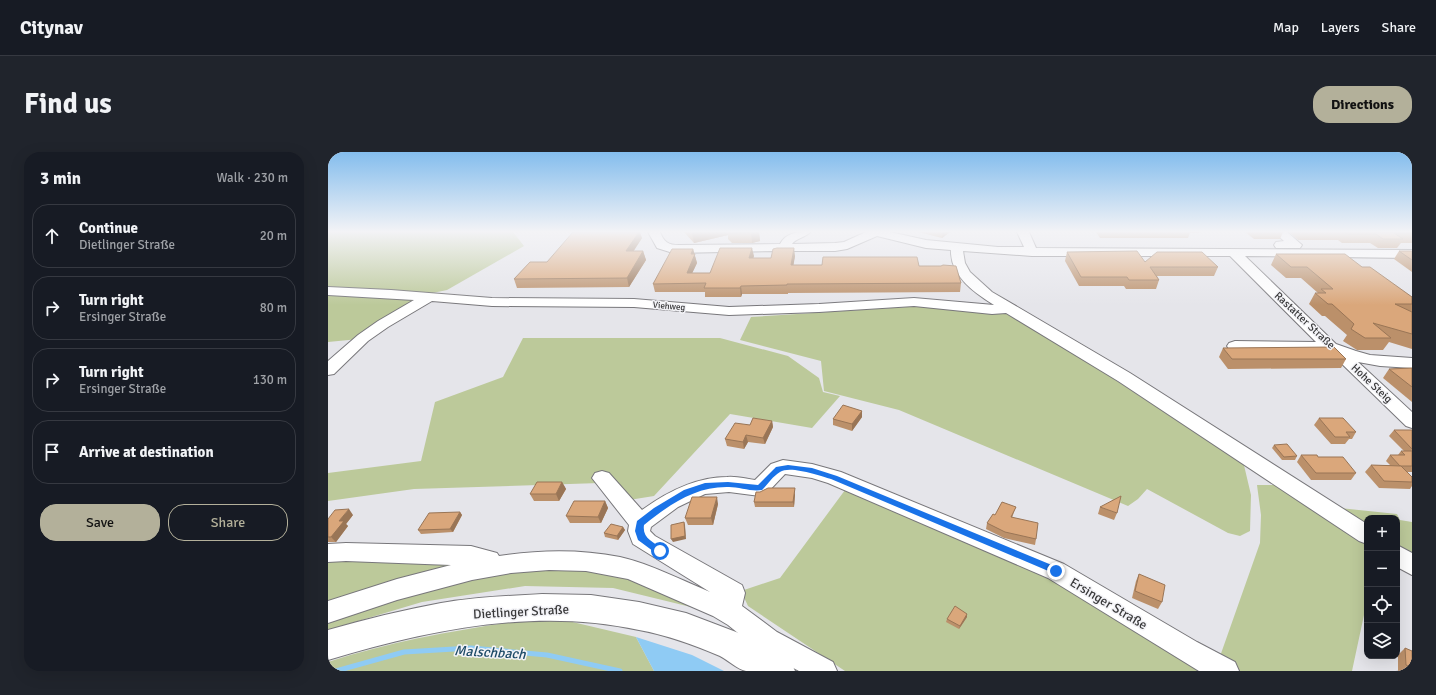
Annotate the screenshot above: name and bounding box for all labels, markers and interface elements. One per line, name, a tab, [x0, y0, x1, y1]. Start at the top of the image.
text: Citynav	[20, 16, 83, 40]
text: Map	[1273, 19, 1299, 36]
text: Layers	[1321, 19, 1360, 36]
text: Share	[1382, 19, 1416, 36]
button: Directions	[1313, 86, 1412, 123]
text: Find us	[24, 87, 112, 121]
text: 3 min	[40, 168, 81, 189]
text: Walk · 230 m	[217, 170, 288, 186]
text: Continue	[79, 219, 138, 237]
icon: ahead	[41, 225, 63, 247]
text: 20 m	[260, 228, 287, 244]
text: Dietlinger Straße	[79, 237, 175, 253]
street label: Rastatter Straße	[1272, 289, 1338, 352]
text: Turn right	[79, 291, 144, 309]
icon: right	[41, 297, 63, 319]
text: 80 m	[260, 300, 287, 316]
street label: Viehweg	[652, 300, 686, 313]
text: Ersinger Straße	[79, 309, 166, 325]
street label: Hohe Steig	[1348, 361, 1395, 406]
text: Turn right	[79, 363, 144, 381]
icon: right	[41, 369, 63, 391]
text: 130 m	[253, 372, 287, 388]
text: Ersinger Straße	[79, 381, 166, 397]
icon: arrive	[41, 441, 63, 463]
text: Arrive at destination	[79, 443, 214, 461]
button: Save	[40, 504, 160, 541]
button: Share	[168, 504, 288, 541]
map controls	[1364, 515, 1400, 659]
button: +	[1364, 515, 1400, 551]
route start	[651, 542, 669, 560]
button: −	[1364, 551, 1400, 587]
route end	[1047, 562, 1065, 580]
street label: Ersinger Straße	[1067, 575, 1150, 633]
button: locate	[1364, 587, 1400, 623]
street label: Dietlinger Straße	[473, 601, 569, 623]
button: layers	[1364, 623, 1400, 659]
water label: Malschbach	[454, 642, 526, 663]

